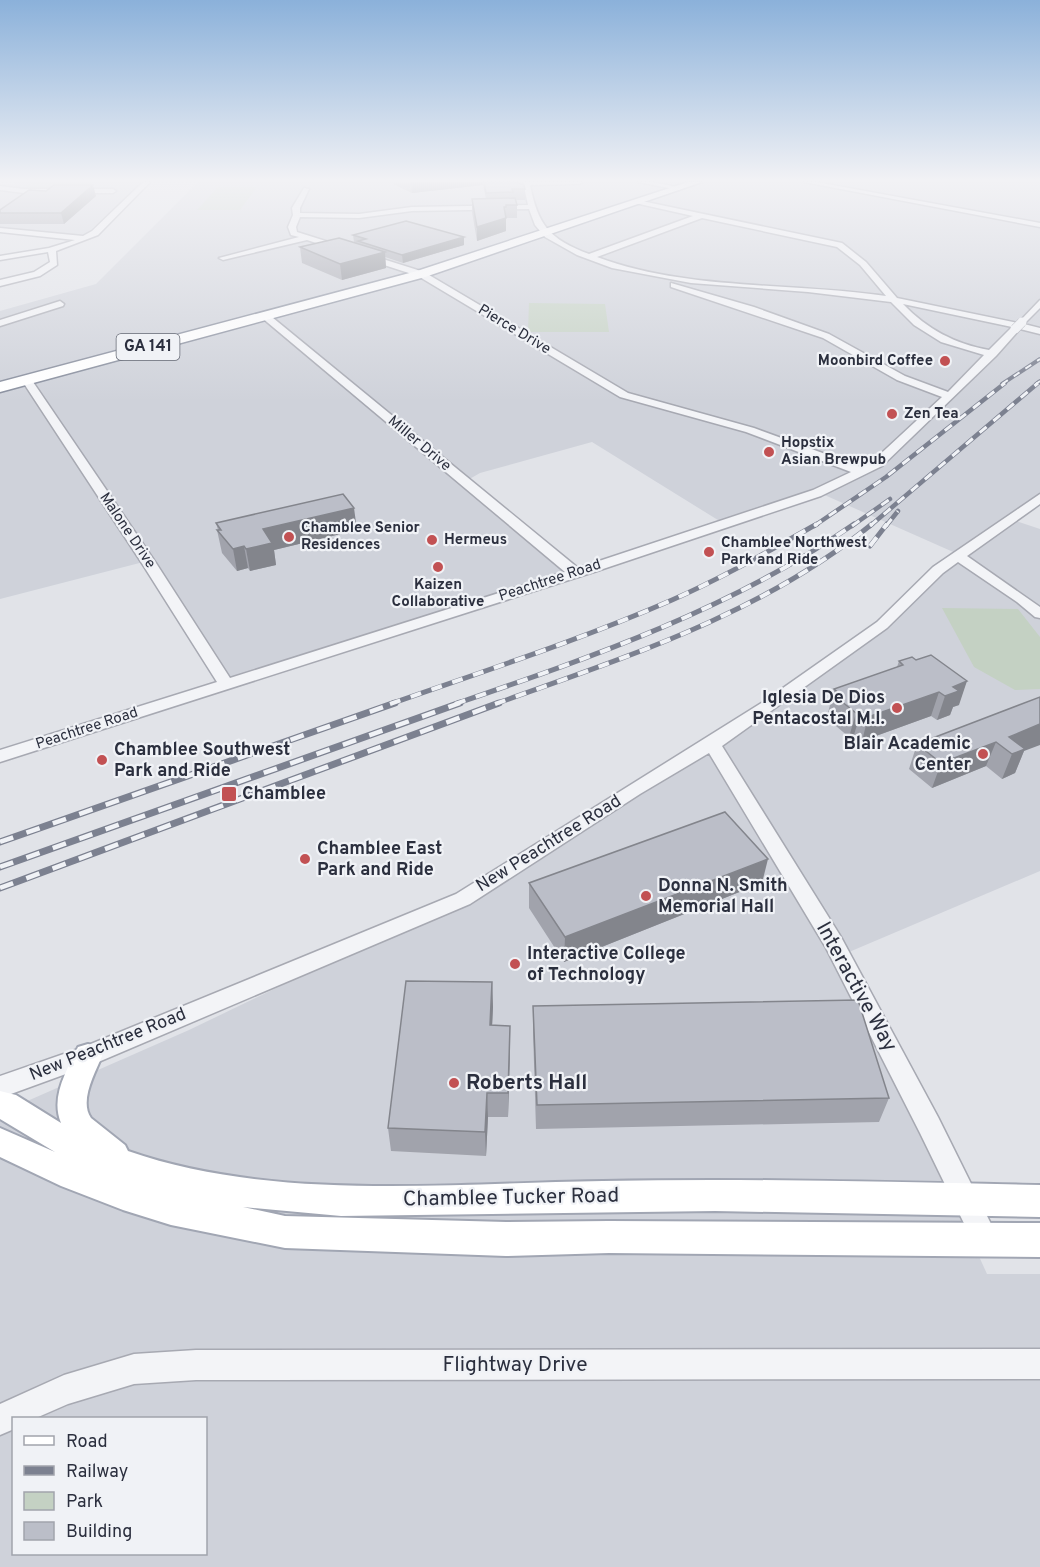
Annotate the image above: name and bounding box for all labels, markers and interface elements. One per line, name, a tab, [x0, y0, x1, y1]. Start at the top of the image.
street label: Pierce Drive	[474, 301, 554, 359]
road number: GA 141	[116, 334, 180, 360]
place label: Moonbird Coffee	[818, 352, 933, 371]
marker: Moonbird Coffee	[938, 354, 952, 368]
place label: Zen Tea	[904, 405, 959, 424]
marker: Zen Tea	[885, 407, 899, 421]
street label: Miller Drive	[383, 412, 455, 476]
place label: Hopstix Asian Brewpub	[781, 434, 886, 470]
marker: Hopstix Asian Brewpub	[762, 445, 776, 459]
street label: Malone Drive	[95, 489, 159, 573]
place label: Chamblee Senior Residences	[301, 519, 421, 555]
marker: Chamblee Senior Residences	[282, 530, 296, 544]
place label: Hermeus	[444, 531, 507, 550]
marker: Hermeus	[425, 533, 439, 547]
place label: Chamblee Northwest Park and Ride	[721, 534, 867, 570]
marker: Chamblee Northwest Park and Ride	[702, 545, 716, 559]
street label: Peachtree Road	[496, 556, 604, 606]
marker: Kaizen Collaborative	[431, 560, 445, 574]
place label: Kaizen Collaborative	[392, 576, 484, 612]
place label: Iglesia De Dios Pentacostal M.I.	[752, 687, 885, 731]
marker: Iglesia De Dios Pentacostal M.I.	[890, 701, 904, 715]
street label: Peachtree Road	[33, 704, 141, 754]
place label: Blair Academic Center	[843, 733, 971, 777]
place label: Chamblee Southwest Park and Ride	[114, 739, 290, 783]
marker: Blair Academic Center	[976, 747, 990, 761]
marker: Chamblee Southwest Park and Ride	[95, 753, 109, 767]
place label: Chamblee	[242, 783, 326, 806]
marker: Chamblee	[220, 785, 238, 803]
street label: New Peachtree Road	[472, 790, 626, 898]
place label: Chamblee East Park and Ride	[317, 838, 442, 882]
marker: Chamblee East Park and Ride	[298, 852, 312, 866]
place label: Donna N. Smith Memorial Hall	[658, 875, 788, 919]
marker: Donna N. Smith Memorial Hall	[639, 889, 653, 903]
street label: Interactive Way	[809, 917, 903, 1057]
place label: Interactive College of Technology	[527, 943, 686, 987]
marker: Interactive College of Technology	[508, 957, 522, 971]
street label: New Peachtree Road	[26, 1003, 190, 1087]
place label: Roberts Hall	[466, 1070, 587, 1097]
marker: Roberts Hall	[447, 1076, 461, 1090]
street label: Chamblee Tucker Road	[403, 1183, 619, 1213]
street label: Flightway Drive	[442, 1352, 588, 1379]
legend	[12, 1417, 207, 1555]
text: Road	[66, 1431, 108, 1454]
text: Railway	[66, 1461, 128, 1484]
text: Park	[66, 1491, 103, 1514]
text: Building	[66, 1521, 132, 1544]

